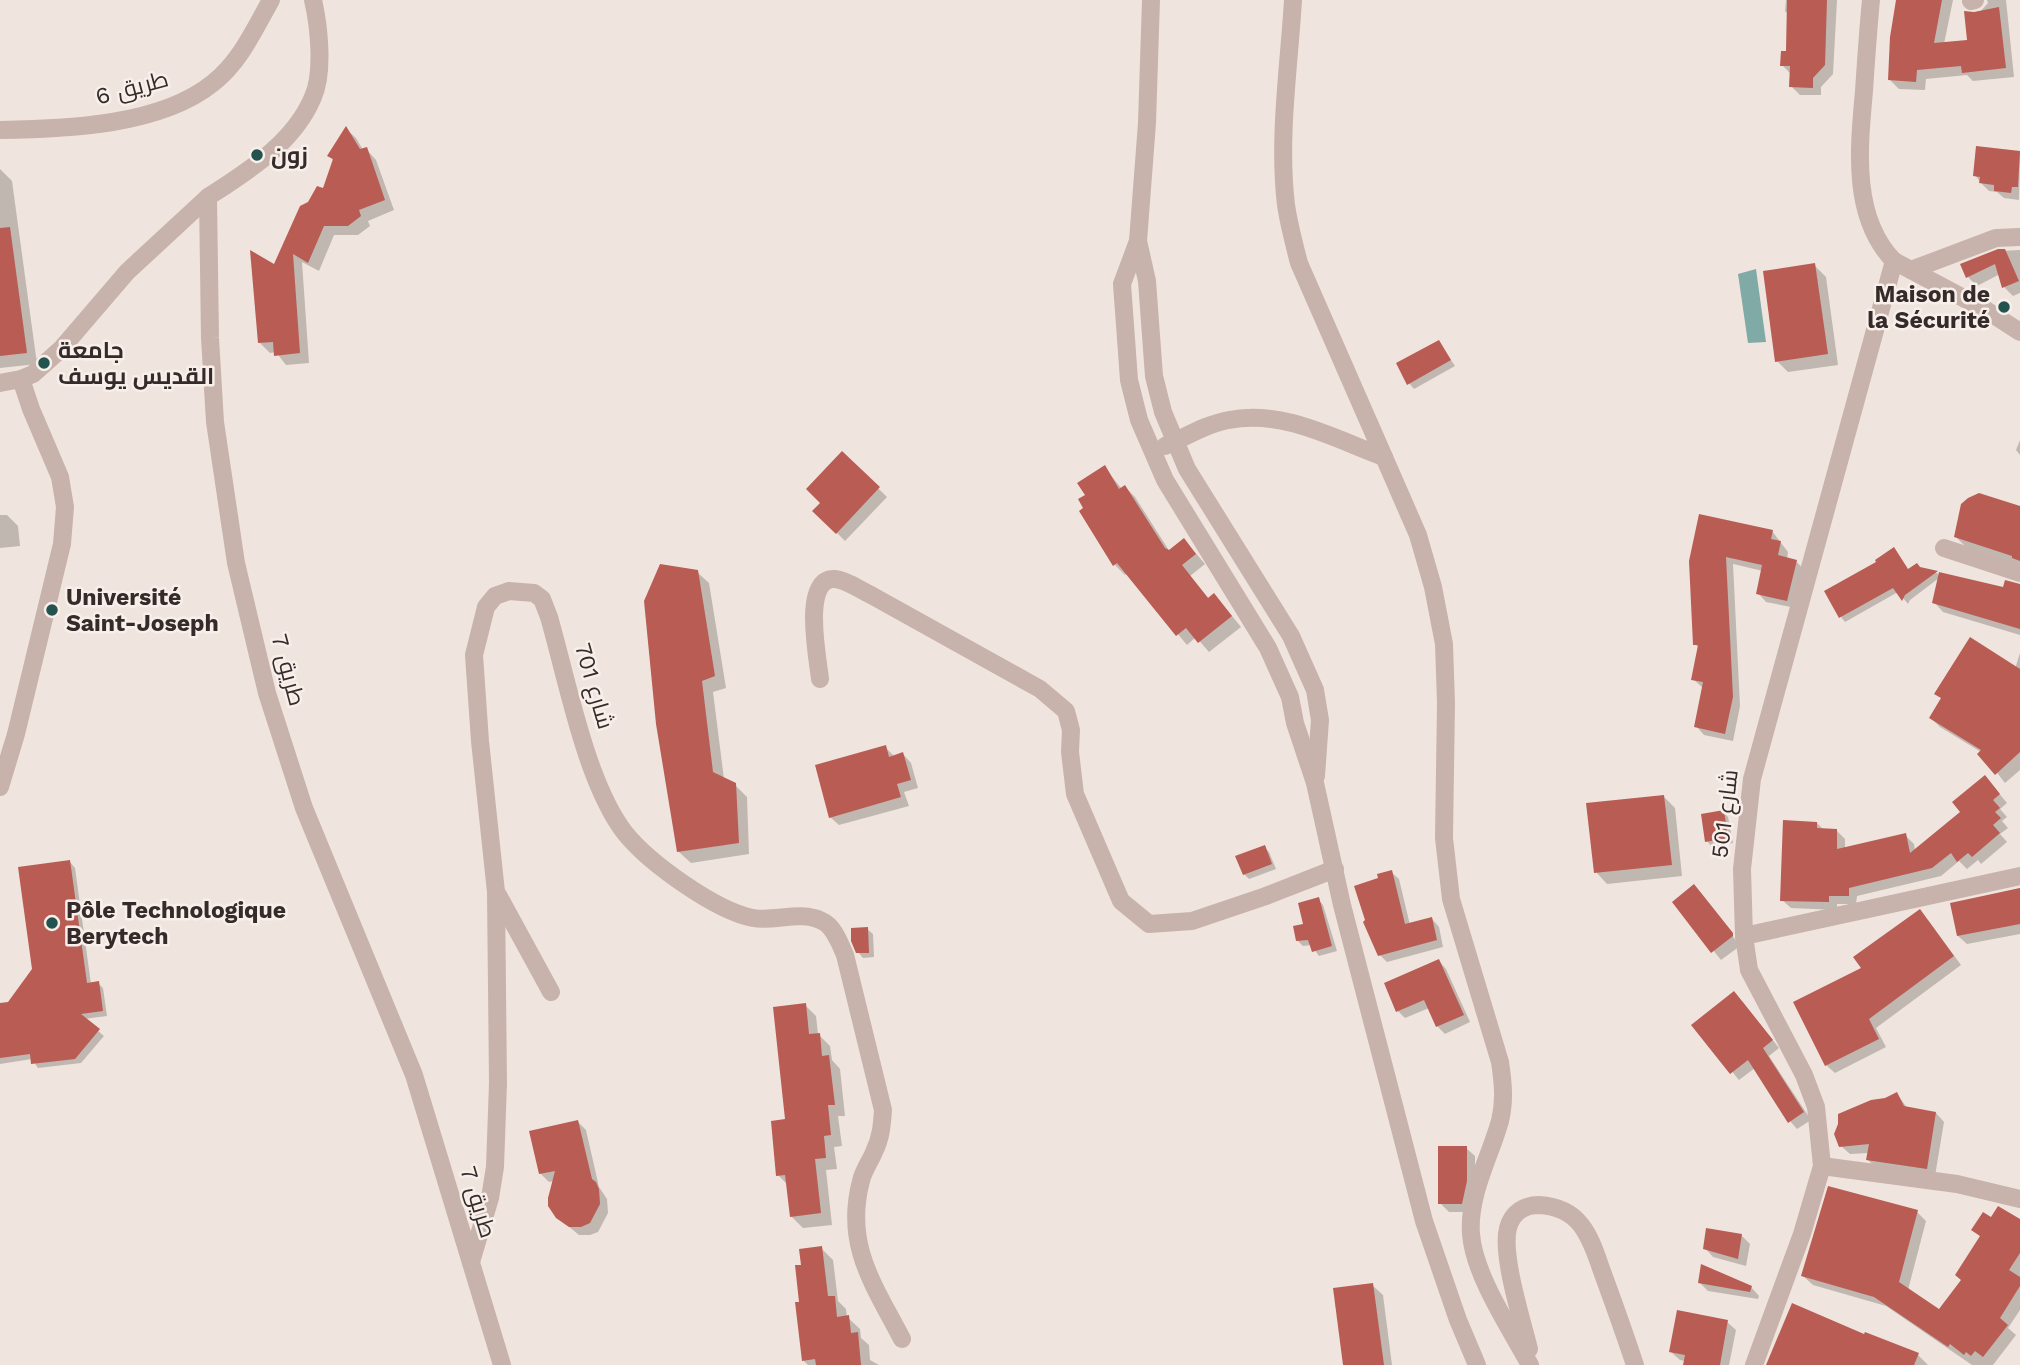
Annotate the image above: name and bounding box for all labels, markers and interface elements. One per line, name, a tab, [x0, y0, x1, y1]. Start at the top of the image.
street label: طريق 6	[93, 65, 171, 111]
place label: زون	[271, 142, 308, 169]
marker: زون	[249, 147, 265, 163]
place label: Maison de la Sécurité	[1867, 281, 1990, 334]
marker: Maison de la Sécurité	[1996, 299, 2012, 315]
place label: جامعة القديس يوسف	[58, 337, 214, 390]
marker: جامعة القديس يوسف	[36, 355, 52, 371]
place label: Université Saint-Joseph	[66, 584, 219, 637]
marker: Université Saint-Joseph	[44, 602, 60, 618]
street label: طريق 7	[265, 631, 311, 709]
street label: شارع 701	[567, 640, 619, 733]
street label: شارع 501	[1706, 768, 1746, 860]
place label: Pôle Technologique Berytech	[66, 897, 286, 950]
marker: Pôle Technologique Berytech	[44, 915, 60, 931]
street label: طريق 7	[454, 1163, 502, 1241]

